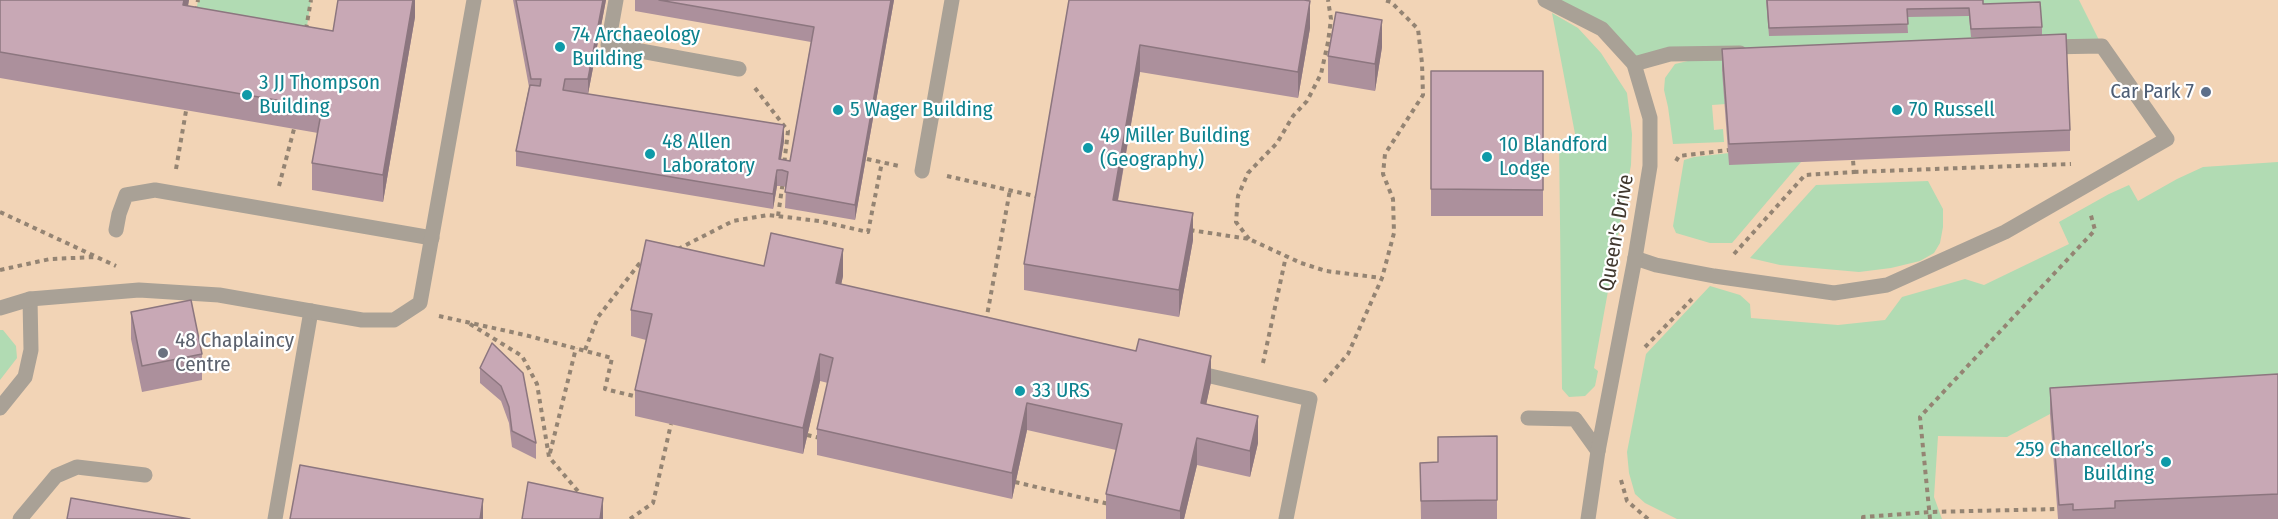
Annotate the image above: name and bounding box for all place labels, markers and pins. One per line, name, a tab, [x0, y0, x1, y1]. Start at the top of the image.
place label: 74 Archaeology Building	[572, 22, 700, 72]
marker: 74 Archaeology Building	[553, 40, 567, 54]
place label: 3 JJ Thompson Building	[259, 70, 380, 120]
place label: Car Park 7	[2110, 79, 2194, 105]
marker: Car Park 7	[2199, 85, 2213, 99]
marker: 3 JJ Thompson Building	[240, 88, 254, 102]
place label: 5 Wager Building	[850, 97, 993, 123]
place label: 70 Russell	[1909, 97, 1995, 123]
marker: 5 Wager Building	[831, 103, 845, 117]
marker: 70 Russell	[1890, 103, 1904, 117]
place label: 49 Miller Building (Geography)	[1100, 123, 1249, 173]
place label: 48 Allen Laboratory	[662, 129, 755, 179]
place label: 10 Blandford Lodge	[1499, 132, 1608, 182]
marker: 49 Miller Building (Geography)	[1081, 141, 1095, 155]
marker: 48 Allen Laboratory	[643, 147, 657, 161]
marker: 10 Blandford Lodge	[1480, 150, 1494, 164]
place label: 48 Chaplaincy Centre	[175, 328, 294, 378]
marker: 48 Chaplaincy Centre	[156, 346, 170, 360]
place label: 33 URS	[1032, 378, 1090, 404]
marker: 33 URS	[1013, 384, 1027, 398]
place label: 259 Chancellor’s Building	[2016, 437, 2154, 487]
marker: 259 Chancellor’s Building	[2159, 455, 2173, 469]

